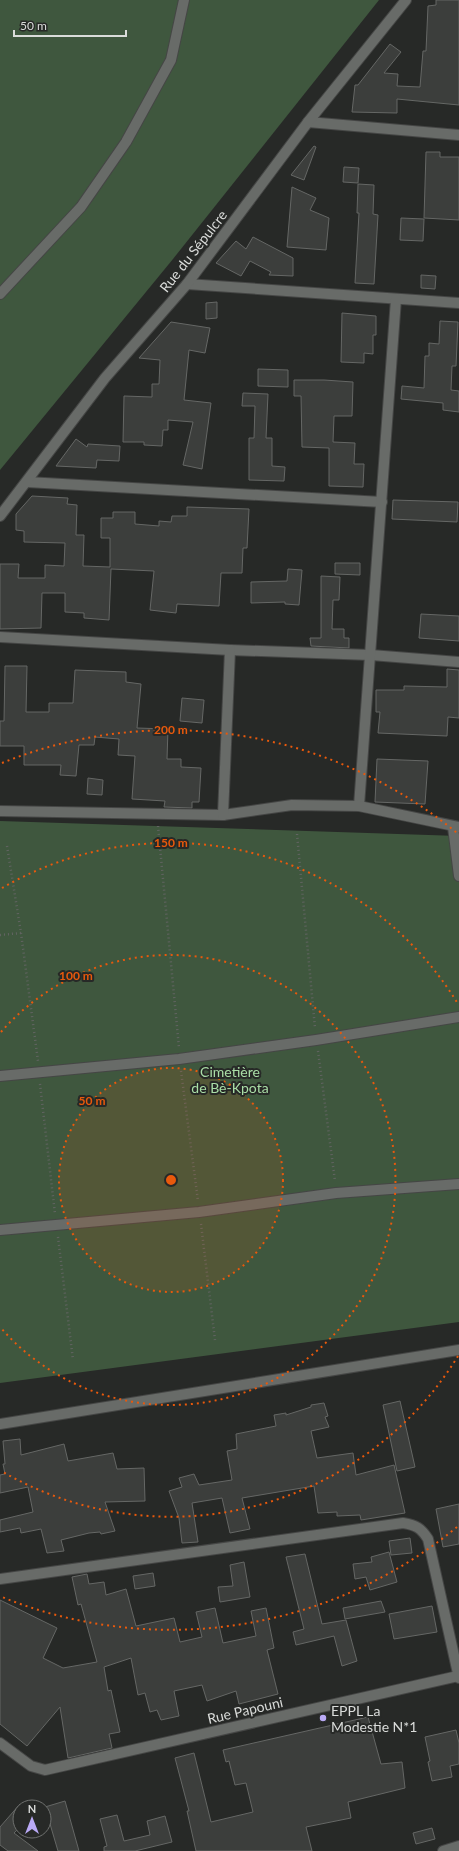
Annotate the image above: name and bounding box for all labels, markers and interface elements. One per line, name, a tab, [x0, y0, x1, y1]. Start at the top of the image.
scale bar	[14, 12, 126, 38]
text: 50 m	[20, 18, 47, 33]
street label: Rue du Sépulcre	[156, 207, 230, 295]
text: 200 m	[154, 722, 188, 737]
text: 150 m	[154, 835, 188, 850]
text: 100 m	[59, 968, 93, 983]
park label: Cimetière de Bè-Kpota	[191, 1063, 269, 1096]
text: 50 m	[79, 1093, 105, 1108]
centre of rings	[164, 1173, 178, 1187]
street label: Rue Papouni	[205, 1693, 285, 1727]
place label: EPPL La Modestie N*1	[331, 1702, 417, 1735]
marker: EPPL La Modestie N*1	[318, 1713, 328, 1723]
north arrow	[12, 1799, 52, 1839]
text: N	[28, 1802, 36, 1815]

